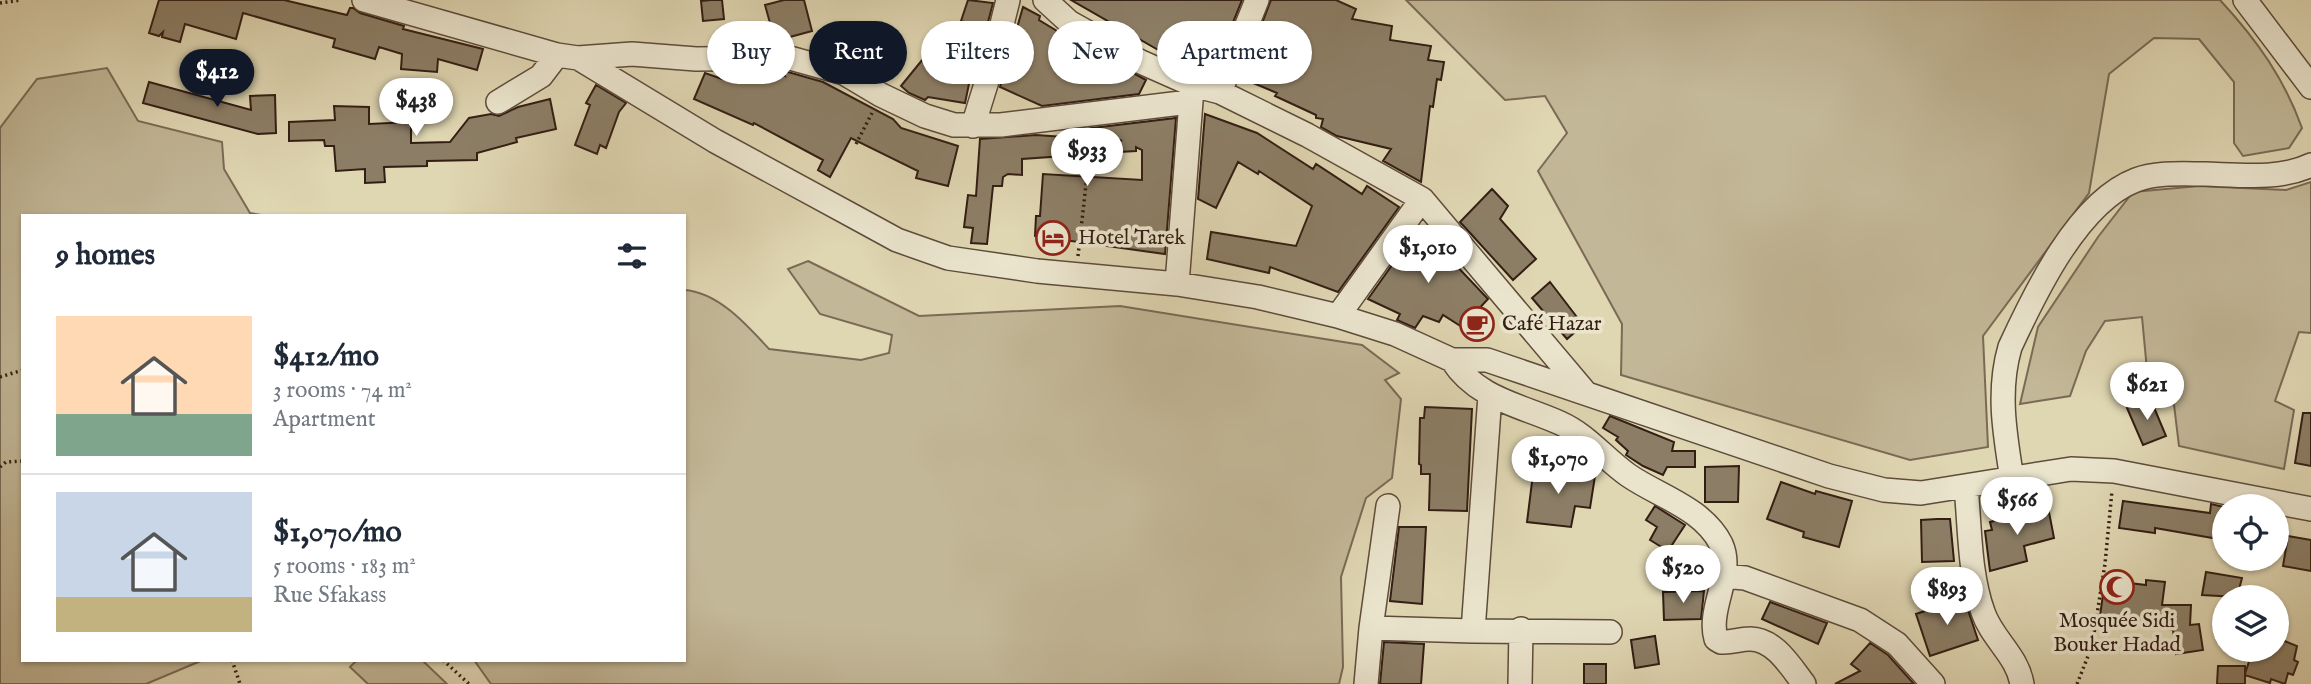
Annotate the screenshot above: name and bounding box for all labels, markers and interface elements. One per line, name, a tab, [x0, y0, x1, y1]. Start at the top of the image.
chip: Buy	[707, 21, 795, 84]
chip: Rent	[809, 21, 907, 84]
chip: Filters	[921, 21, 1034, 84]
chip: New	[1048, 21, 1143, 84]
chip: Apartment	[1157, 21, 1312, 84]
pin: $412	[176, 50, 258, 109]
text: $412	[195, 57, 239, 86]
pin: $438	[375, 78, 457, 138]
text: $438	[395, 86, 437, 115]
pin: $933	[1046, 128, 1128, 188]
text: $933	[1067, 136, 1107, 165]
hotel icon: Hotel Tarek	[1034, 219, 1072, 257]
place label: Hotel Tarek	[1078, 225, 1186, 252]
pin: $1,010	[1371, 226, 1485, 285]
text: $1,010	[1399, 233, 1457, 262]
text: 9 homes	[56, 237, 155, 275]
icon: filters	[613, 237, 651, 275]
cafe icon: Café Hazar	[1458, 305, 1496, 343]
place label: Café Hazar	[1502, 311, 1602, 338]
text: $412/mo	[273, 338, 379, 376]
icon: home	[112, 344, 196, 428]
pin: $621	[2106, 362, 2188, 422]
text: $621	[2126, 370, 2168, 399]
text: 3 rooms · 74 m²	[273, 376, 412, 405]
text: Apartment	[273, 405, 376, 434]
pin: $1,070	[1501, 436, 1615, 496]
text: $1,070	[1528, 444, 1588, 473]
pin: $566	[1976, 477, 2058, 537]
text: $566	[1997, 485, 2037, 514]
map controls	[2212, 494, 2289, 662]
button: locate	[2212, 494, 2289, 571]
text: $1,070/mo	[273, 514, 402, 552]
icon: home	[112, 520, 196, 604]
pin: $520	[1642, 546, 1724, 605]
text: 5 rooms · 183 m²	[273, 552, 416, 581]
text: $520	[1661, 553, 1705, 582]
pin: $893	[1906, 568, 1988, 627]
mosque icon: Mosquée Sidi Bouker Hadad	[2098, 568, 2136, 606]
text: $893	[1927, 575, 1967, 604]
text: Rue Sfakass	[273, 581, 386, 610]
button: layers	[2212, 585, 2289, 662]
place label: Mosquée Sidi Bouker Hadad	[2053, 608, 2182, 659]

